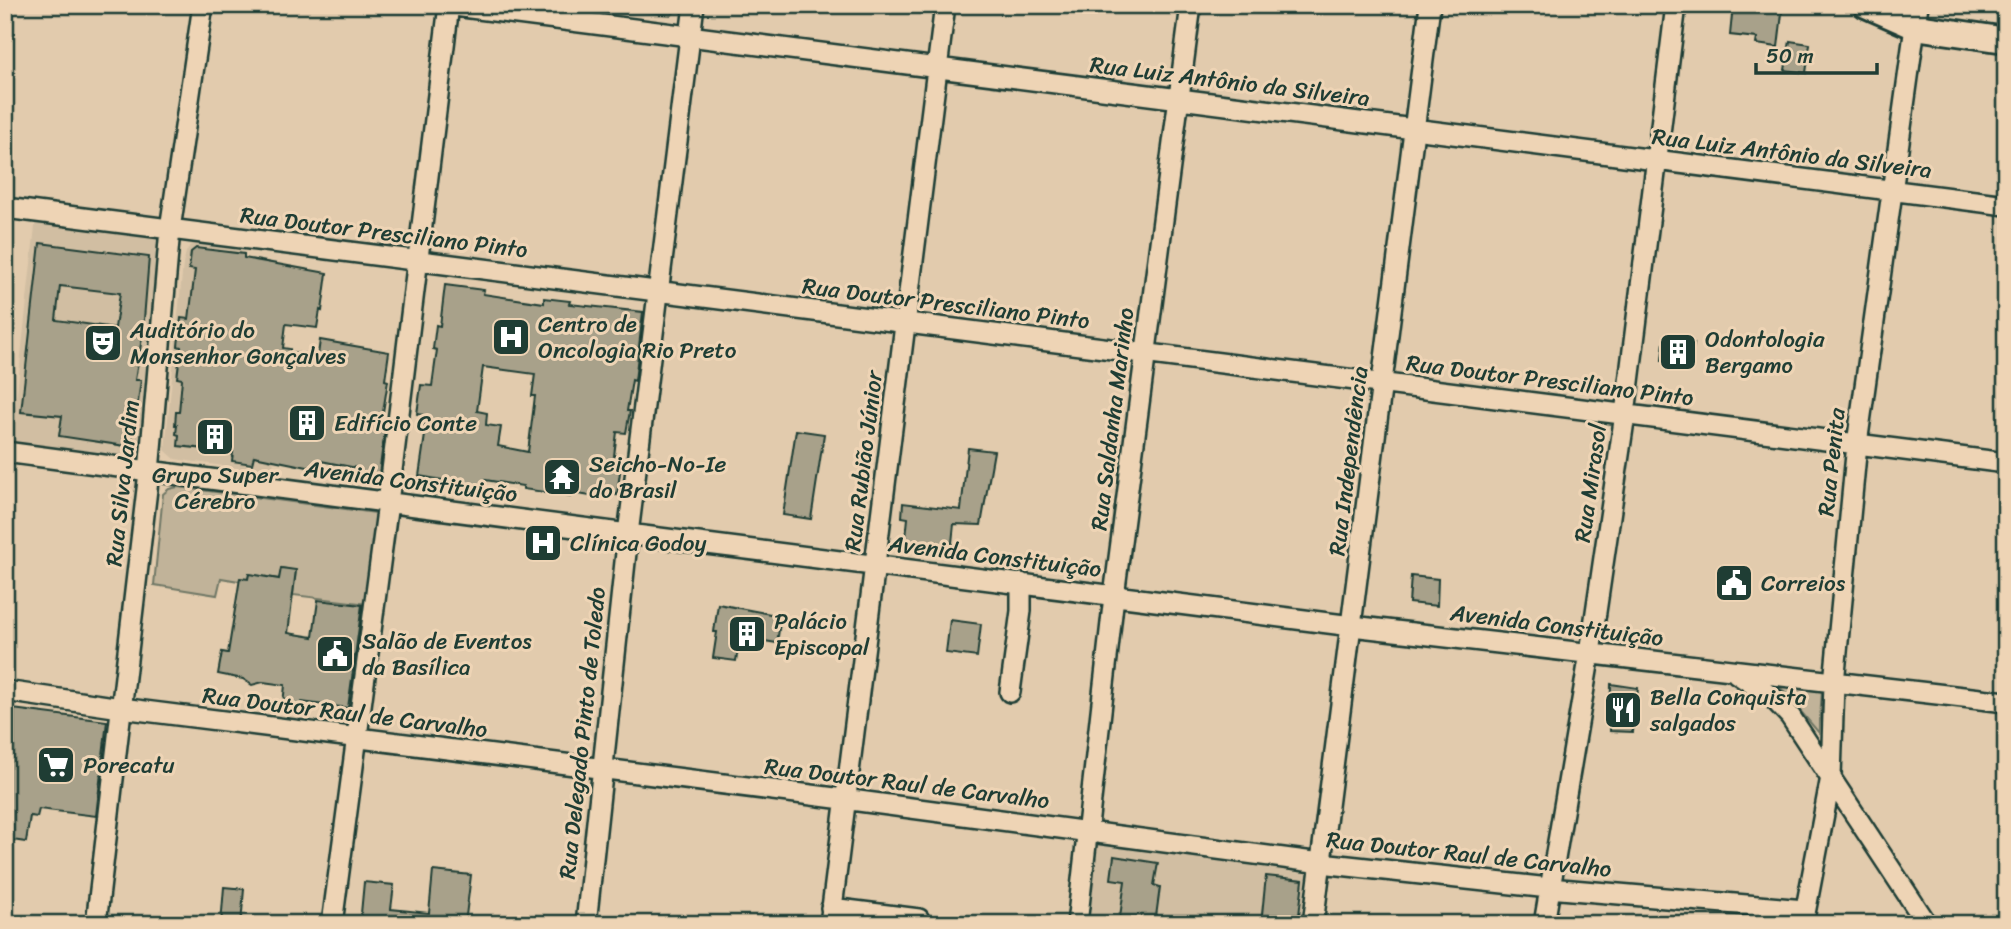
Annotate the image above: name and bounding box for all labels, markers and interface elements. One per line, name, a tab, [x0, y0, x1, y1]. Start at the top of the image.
scale bar	[1756, 32, 1876, 76]
text: 50 m	[1766, 37, 1814, 75]
street label: Rua Luiz Antônio da Silveira	[1088, 44, 1372, 119]
street label: Rua Luiz Antônio da Silveira	[1650, 116, 1934, 191]
street label: Rua Doutor Presciliano Pinto	[238, 195, 530, 270]
street label: Rua Doutor Presciliano Pinto	[800, 266, 1092, 341]
place label: Centro de Oncologia Rio Preto	[538, 304, 737, 371]
street label: Rua Saldanha Marinho	[1078, 305, 1147, 533]
place label: Auditório do Monsenhor Gonçalves	[129, 310, 346, 377]
hospital icon: Centro de Oncologia Rio Preto	[490, 316, 532, 358]
place label: Odontologia Bergamo	[1705, 319, 1825, 386]
theatre icon: Auditório do Monsenhor Gonçalves	[82, 322, 124, 364]
building icon: Odontologia Bergamo	[1657, 331, 1699, 373]
street label: Rua Doutor Presciliano Pinto	[1404, 343, 1696, 418]
street label: Rua Independência	[1317, 363, 1381, 558]
street label: Rua Rubião Júnior	[832, 367, 895, 554]
street label: Rua Silva Jardim	[93, 398, 152, 568]
building icon: Edifício Conte	[286, 402, 328, 444]
place label: Edifício Conte	[334, 403, 477, 444]
street label: Rua Penita	[1805, 405, 1858, 518]
building icon: Grupo Super Cérebro	[194, 416, 236, 458]
street label: Rua Mirasol	[1562, 421, 1619, 545]
place label: Seicho-No-Ie do Brasil	[589, 444, 727, 511]
street label: Avenida Constituição	[301, 448, 520, 515]
place label: Grupo Super Cérebro	[152, 455, 280, 522]
temple icon: Seicho-No-Ie do Brasil	[541, 456, 583, 498]
hospital icon: Clínica Godoy	[522, 522, 564, 564]
place label: Clínica Godoy	[570, 523, 707, 564]
street label: Avenida Constituição	[885, 523, 1104, 590]
public building icon: Correios	[1713, 562, 1755, 604]
place label: Correios	[1761, 563, 1846, 604]
street label: Rua Delegado Pinto de Toledo	[547, 585, 618, 881]
street label: Avenida Constituição	[1447, 592, 1666, 659]
place label: Palácio Episcopal	[774, 601, 870, 668]
building icon: Palácio Episcopal	[726, 613, 768, 655]
place label: Salão de Eventos da Basílica	[362, 621, 532, 688]
public building icon: Salão de Eventos da Basílica	[314, 633, 356, 675]
street label: Rua Doutor Raul de Carvalho	[200, 675, 490, 750]
place label: Bella Conquista salgados	[1649, 677, 1807, 744]
restaurant icon: Bella Conquista salgados	[1602, 689, 1644, 731]
supermarket icon: Porecatu	[35, 744, 77, 786]
place label: Porecatu	[83, 745, 175, 786]
street label: Rua Doutor Raul de Carvalho	[762, 746, 1052, 821]
street label: Rua Doutor Raul de Carvalho	[1324, 819, 1614, 890]

